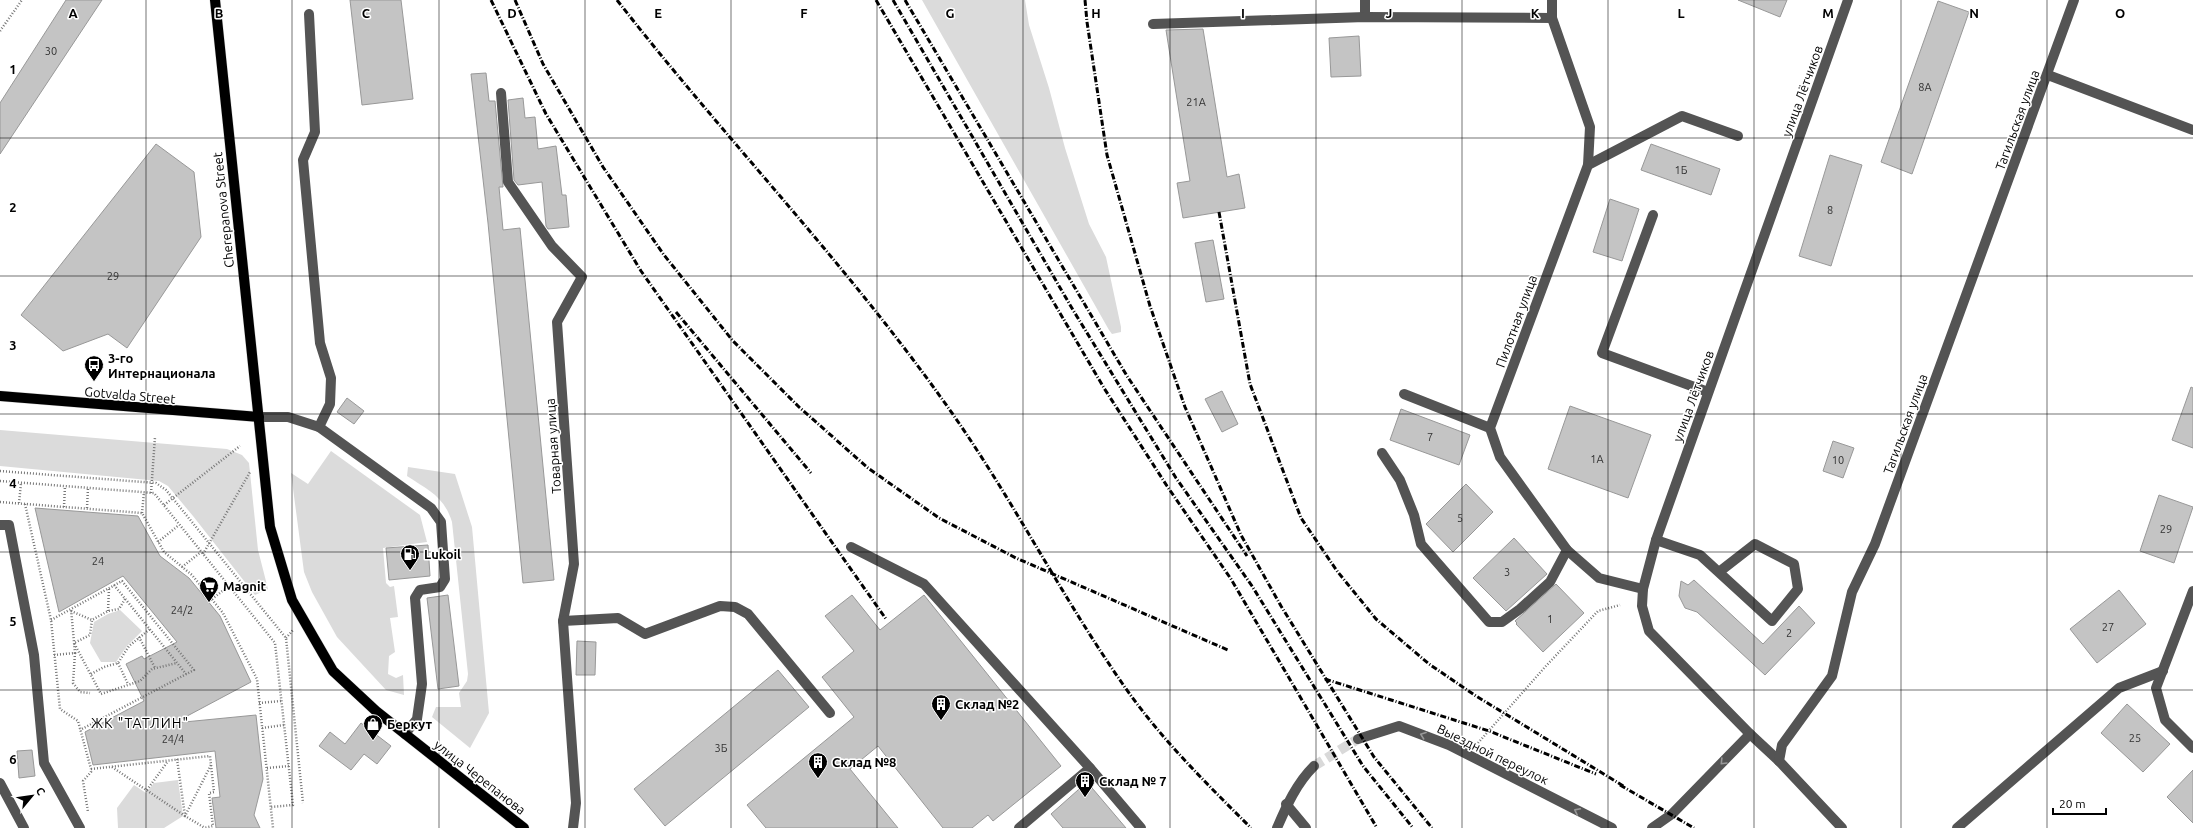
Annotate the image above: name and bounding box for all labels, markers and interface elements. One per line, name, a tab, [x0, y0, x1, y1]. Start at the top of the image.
text: A	[68, 6, 78, 20]
text: B	[215, 6, 224, 20]
text: C	[362, 6, 371, 20]
text: D	[507, 6, 517, 20]
text: E	[654, 6, 662, 20]
text: F	[800, 6, 808, 20]
text: G	[946, 6, 955, 20]
text: H	[1091, 6, 1101, 20]
text: I	[1241, 6, 1245, 20]
text: J	[1386, 6, 1392, 20]
text: K	[1531, 6, 1540, 20]
text: L	[1677, 6, 1685, 20]
text: M	[1822, 6, 1834, 20]
text: N	[1969, 6, 1979, 20]
text: O	[2115, 6, 2125, 20]
street label: улица Лётчиков	[1779, 43, 1825, 139]
house number: 30	[45, 45, 57, 57]
text: 1	[9, 62, 17, 76]
street label: Тагильская улица	[1992, 68, 2042, 172]
house number: 8А	[1918, 81, 1933, 93]
house number: 21А	[1186, 96, 1207, 108]
street label: Cherepanova Street	[210, 151, 236, 269]
house number: 1Б	[1675, 164, 1688, 176]
text: 2	[9, 200, 17, 214]
house number: 8	[1827, 204, 1833, 216]
house number: 29	[107, 270, 119, 282]
street label: Пилотная улица	[1493, 273, 1539, 369]
text: 3	[9, 338, 17, 352]
street label: улица Лётчиков	[1670, 348, 1716, 444]
place label: 3-го Интернационала	[108, 351, 216, 380]
bus stop icon: 3-го Интернационала	[83, 354, 105, 382]
street label: Тагильская улица	[1880, 372, 1930, 476]
street label: Gotvalda Street	[84, 384, 176, 406]
street label: Товарная улица	[543, 398, 563, 494]
house number: 7	[1427, 431, 1433, 443]
house number: 1А	[1590, 453, 1605, 465]
house number: 10	[1832, 454, 1844, 466]
text: 4	[9, 476, 17, 490]
house number: 5	[1457, 512, 1463, 524]
house number: 29	[2160, 523, 2172, 535]
fuel station icon: Lukoil	[399, 543, 421, 571]
place label: Lukoil	[424, 547, 461, 561]
house number: 24	[92, 555, 104, 567]
house number: 3	[1504, 566, 1510, 578]
supermarket icon: Magnit	[198, 575, 220, 603]
place label: Magnit	[223, 579, 267, 593]
house number: 24/2	[171, 604, 193, 616]
house number: 1	[1547, 613, 1553, 625]
text: 5	[9, 614, 17, 628]
house number: 27	[2102, 621, 2114, 633]
house number: 2	[1786, 627, 1792, 639]
building icon: Склад №2	[930, 693, 952, 721]
place label: Склад №2	[955, 697, 1019, 711]
shop icon: Беркут	[362, 713, 384, 741]
district label: ЖК "ТАТЛИН"	[91, 715, 189, 731]
place label: Беркут	[387, 717, 432, 731]
street label: Выездной переулок	[1435, 721, 1551, 787]
one-way arrow	[1420, 731, 1427, 740]
house number: 25	[2129, 732, 2141, 744]
house number: 24/4	[162, 733, 184, 745]
street label: улица Черепанова	[432, 737, 528, 817]
house number: 3Б	[715, 742, 728, 754]
building icon: Склад №8	[807, 751, 829, 779]
text: 6	[9, 752, 17, 766]
place label: Склад №8	[832, 755, 896, 769]
one-way arrow	[1720, 757, 1727, 765]
building icon: Склад № 7	[1074, 770, 1096, 798]
place label: Склад № 7	[1099, 774, 1167, 788]
north arrow	[12, 776, 52, 816]
text: С	[34, 785, 48, 797]
scale bar	[2053, 790, 2106, 816]
text: 20 m	[2059, 797, 2086, 810]
one-way arrow	[1574, 808, 1582, 815]

